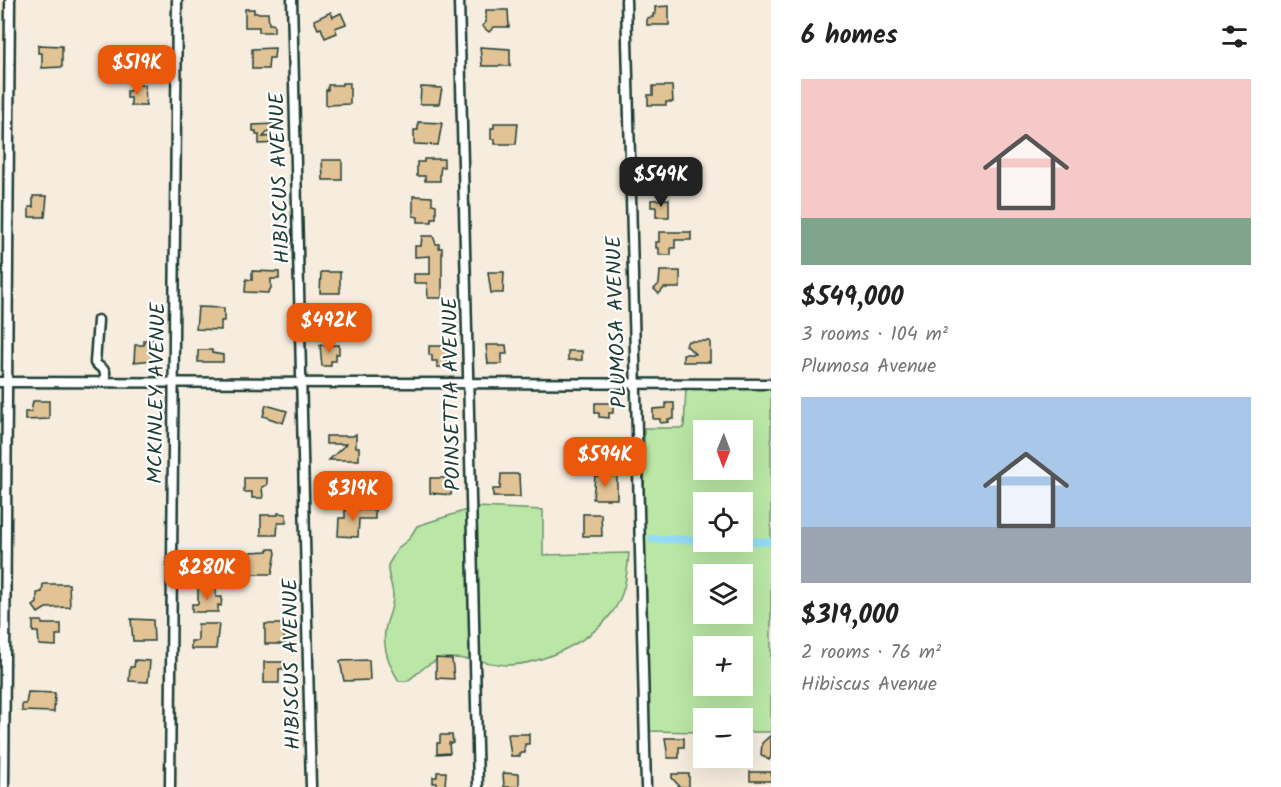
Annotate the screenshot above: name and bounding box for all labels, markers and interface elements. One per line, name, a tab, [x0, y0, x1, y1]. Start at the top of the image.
text: 6 homes	[801, 15, 898, 57]
icon: filters	[1218, 20, 1251, 53]
pin: $519K	[95, 45, 179, 96]
text: $519K	[112, 48, 162, 80]
street label: HIBISCUS AVENUE	[261, 91, 300, 264]
icon: home	[972, 118, 1080, 226]
pin: $549K	[619, 157, 703, 208]
text: $549K	[633, 160, 689, 192]
street label: PLUMOSA AVENUE	[598, 234, 637, 409]
text: $549,000	[801, 277, 904, 319]
street label: POINSETTIA AVENUE	[434, 296, 471, 491]
street label: MCKINLEY AVENUE	[139, 301, 176, 484]
pin: $492K	[287, 303, 371, 354]
text: $492K	[301, 306, 357, 338]
text: 3 rooms · 104 m²	[801, 319, 948, 351]
text: Plumosa Avenue	[801, 351, 936, 383]
north arrow	[693, 420, 753, 480]
map controls	[693, 420, 753, 768]
icon: home	[972, 436, 1080, 544]
pin: $594K	[563, 437, 647, 488]
text: $594K	[577, 440, 633, 472]
pin: $319K	[311, 471, 395, 522]
text: $319K	[328, 474, 378, 506]
button: locate	[693, 492, 753, 552]
pin: $280K	[165, 550, 249, 601]
text: $280K	[178, 553, 236, 585]
button: layers	[693, 564, 753, 624]
street label: HIBISCUS AVENUE	[274, 577, 310, 750]
text: $319,000	[801, 595, 898, 637]
button: +	[693, 636, 753, 696]
text: 2 rooms · 76 m²	[801, 637, 941, 669]
text: Hibiscus Avenue	[801, 669, 937, 701]
button: −	[693, 708, 753, 768]

